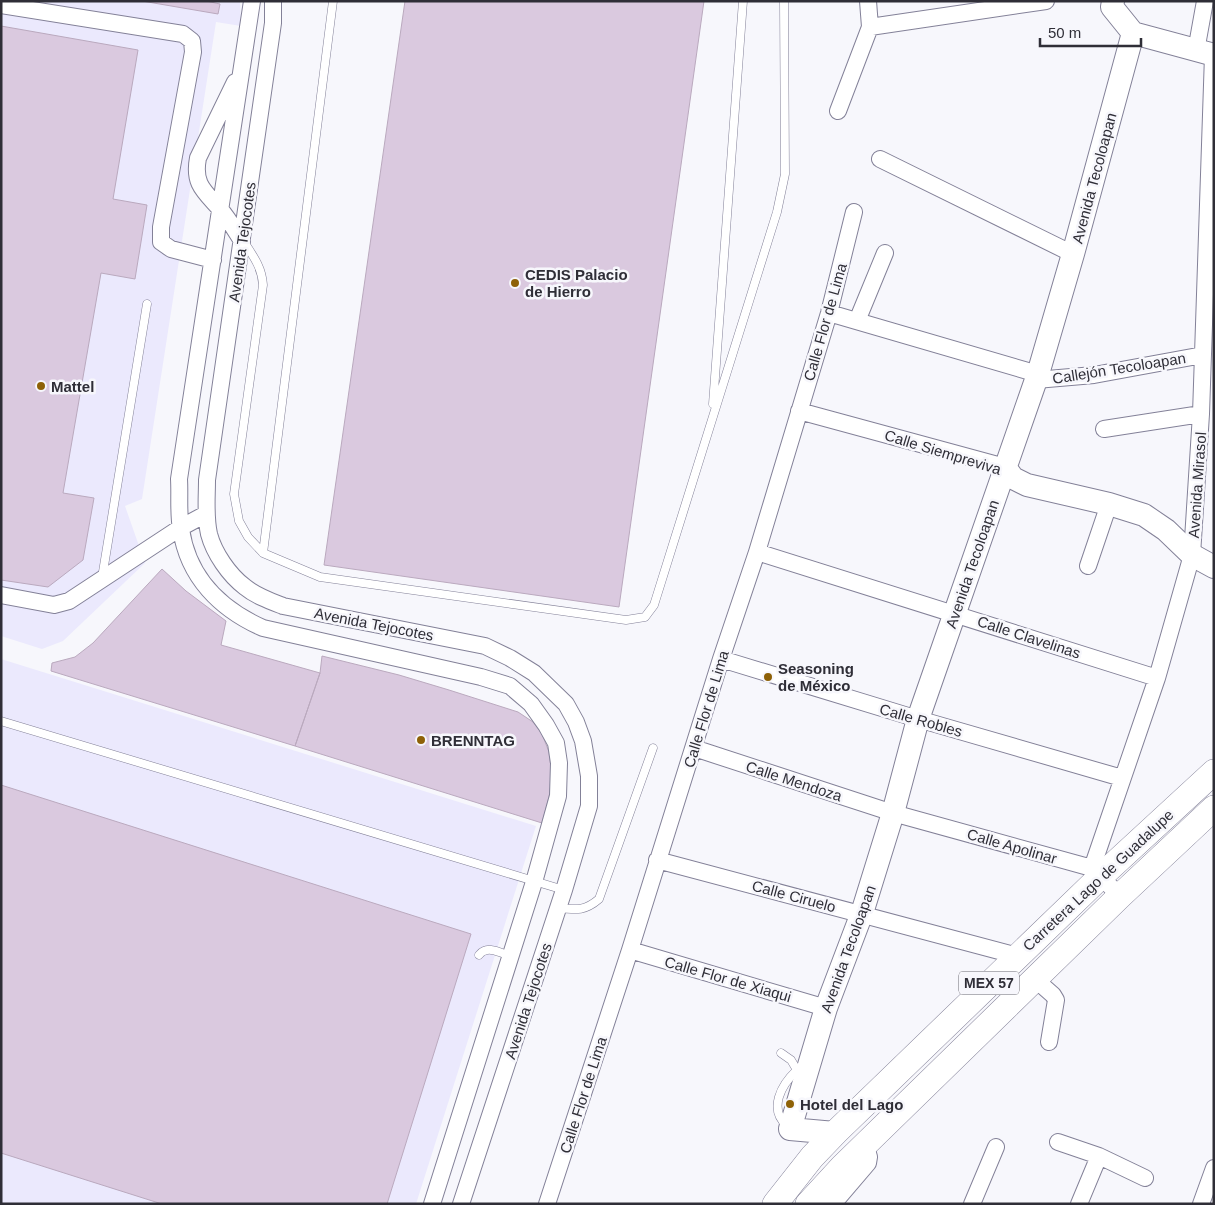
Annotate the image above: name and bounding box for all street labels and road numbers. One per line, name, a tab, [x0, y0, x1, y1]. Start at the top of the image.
street label: Avenida Tecoloapan	[1068, 111, 1120, 245]
street label: Avenida Tejocotes	[225, 181, 259, 303]
street label: Calle Flor de Lima	[800, 261, 850, 383]
street label: Callejón Tecoloapan	[1051, 349, 1187, 387]
street label: Calle Siempreviva	[883, 426, 1004, 478]
street label: Avenida Mirasol	[1185, 431, 1209, 539]
street label: Avenida Tecoloapan	[942, 498, 1002, 630]
street label: Avenida Tejocotes	[313, 604, 435, 644]
street label: Calle Clavelinas	[975, 612, 1083, 662]
street label: Calle Flor de Lima	[680, 648, 732, 770]
street label: Calle Robles	[878, 700, 964, 740]
street label: Calle Mendoza	[744, 757, 845, 805]
street label: Carretera Lago de Guadalupe	[1019, 806, 1177, 954]
street label: Calle Apolinar	[965, 825, 1059, 867]
street label: Calle Ciruelo	[750, 877, 838, 915]
street label: Avenida Tecoloapan	[817, 883, 879, 1015]
street label: Avenida Tejocotes	[501, 941, 555, 1061]
street label: Calle Flor de Xiaqui	[663, 953, 793, 1005]
road number: MEX 57	[959, 971, 1019, 994]
street label: Calle Flor de Lima	[556, 1034, 610, 1156]

